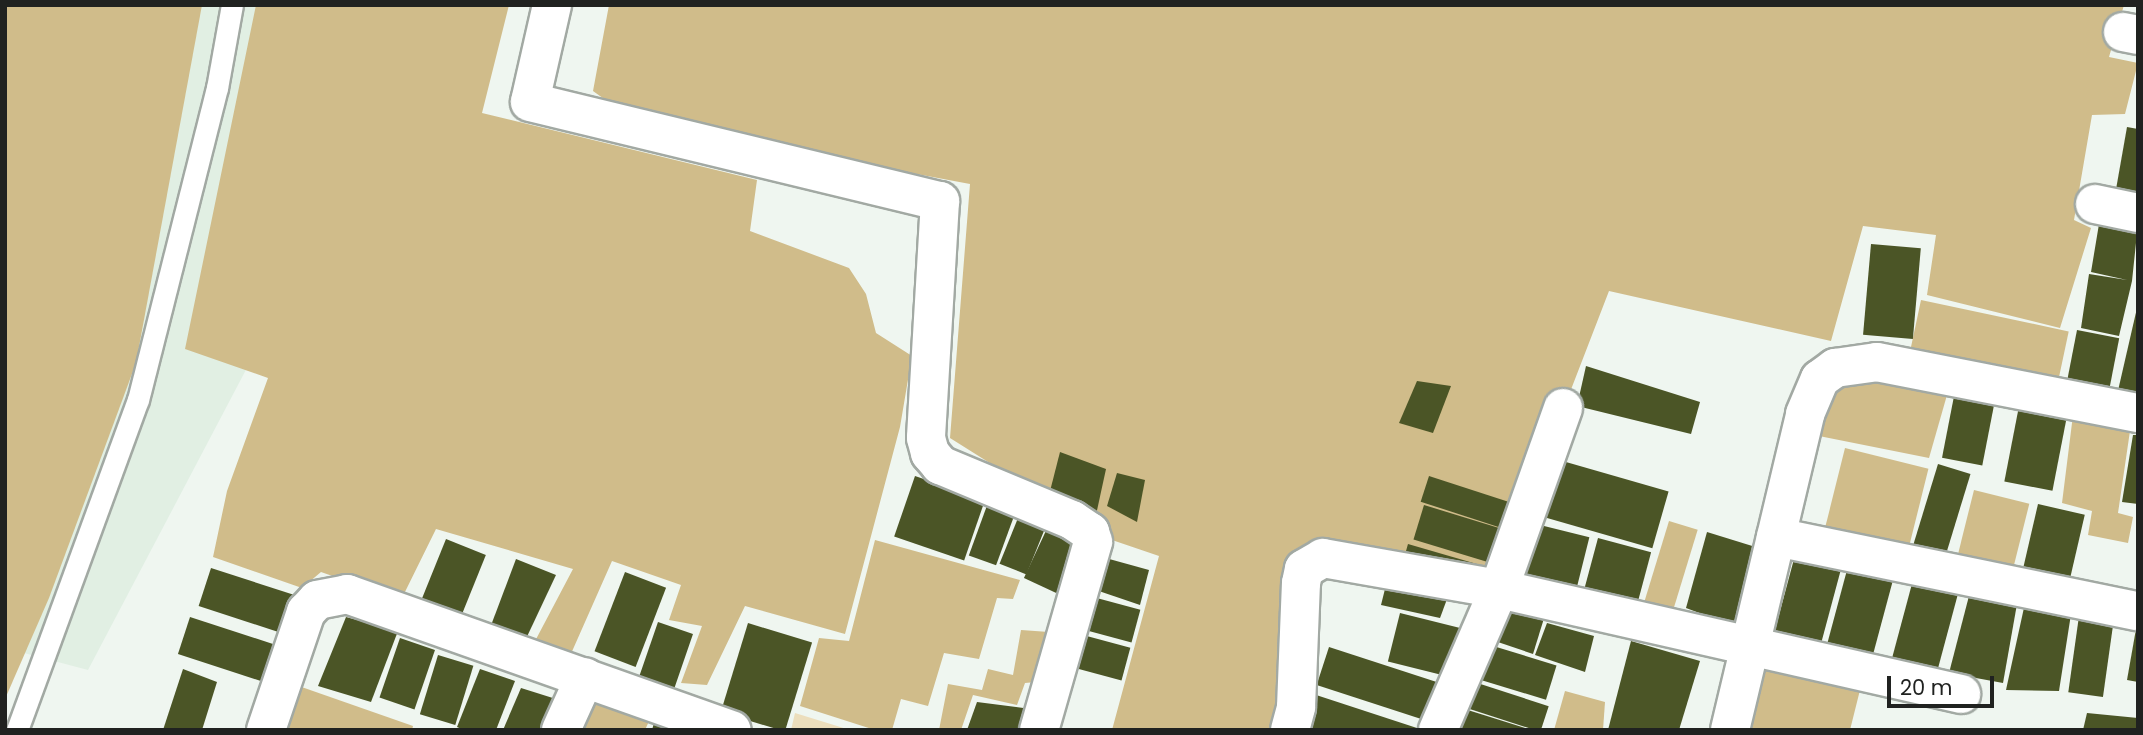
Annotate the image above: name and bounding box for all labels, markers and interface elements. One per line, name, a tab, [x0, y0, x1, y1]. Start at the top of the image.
scale bar	[1891, 662, 1998, 706]
text: 20 m	[1900, 673, 1953, 702]

